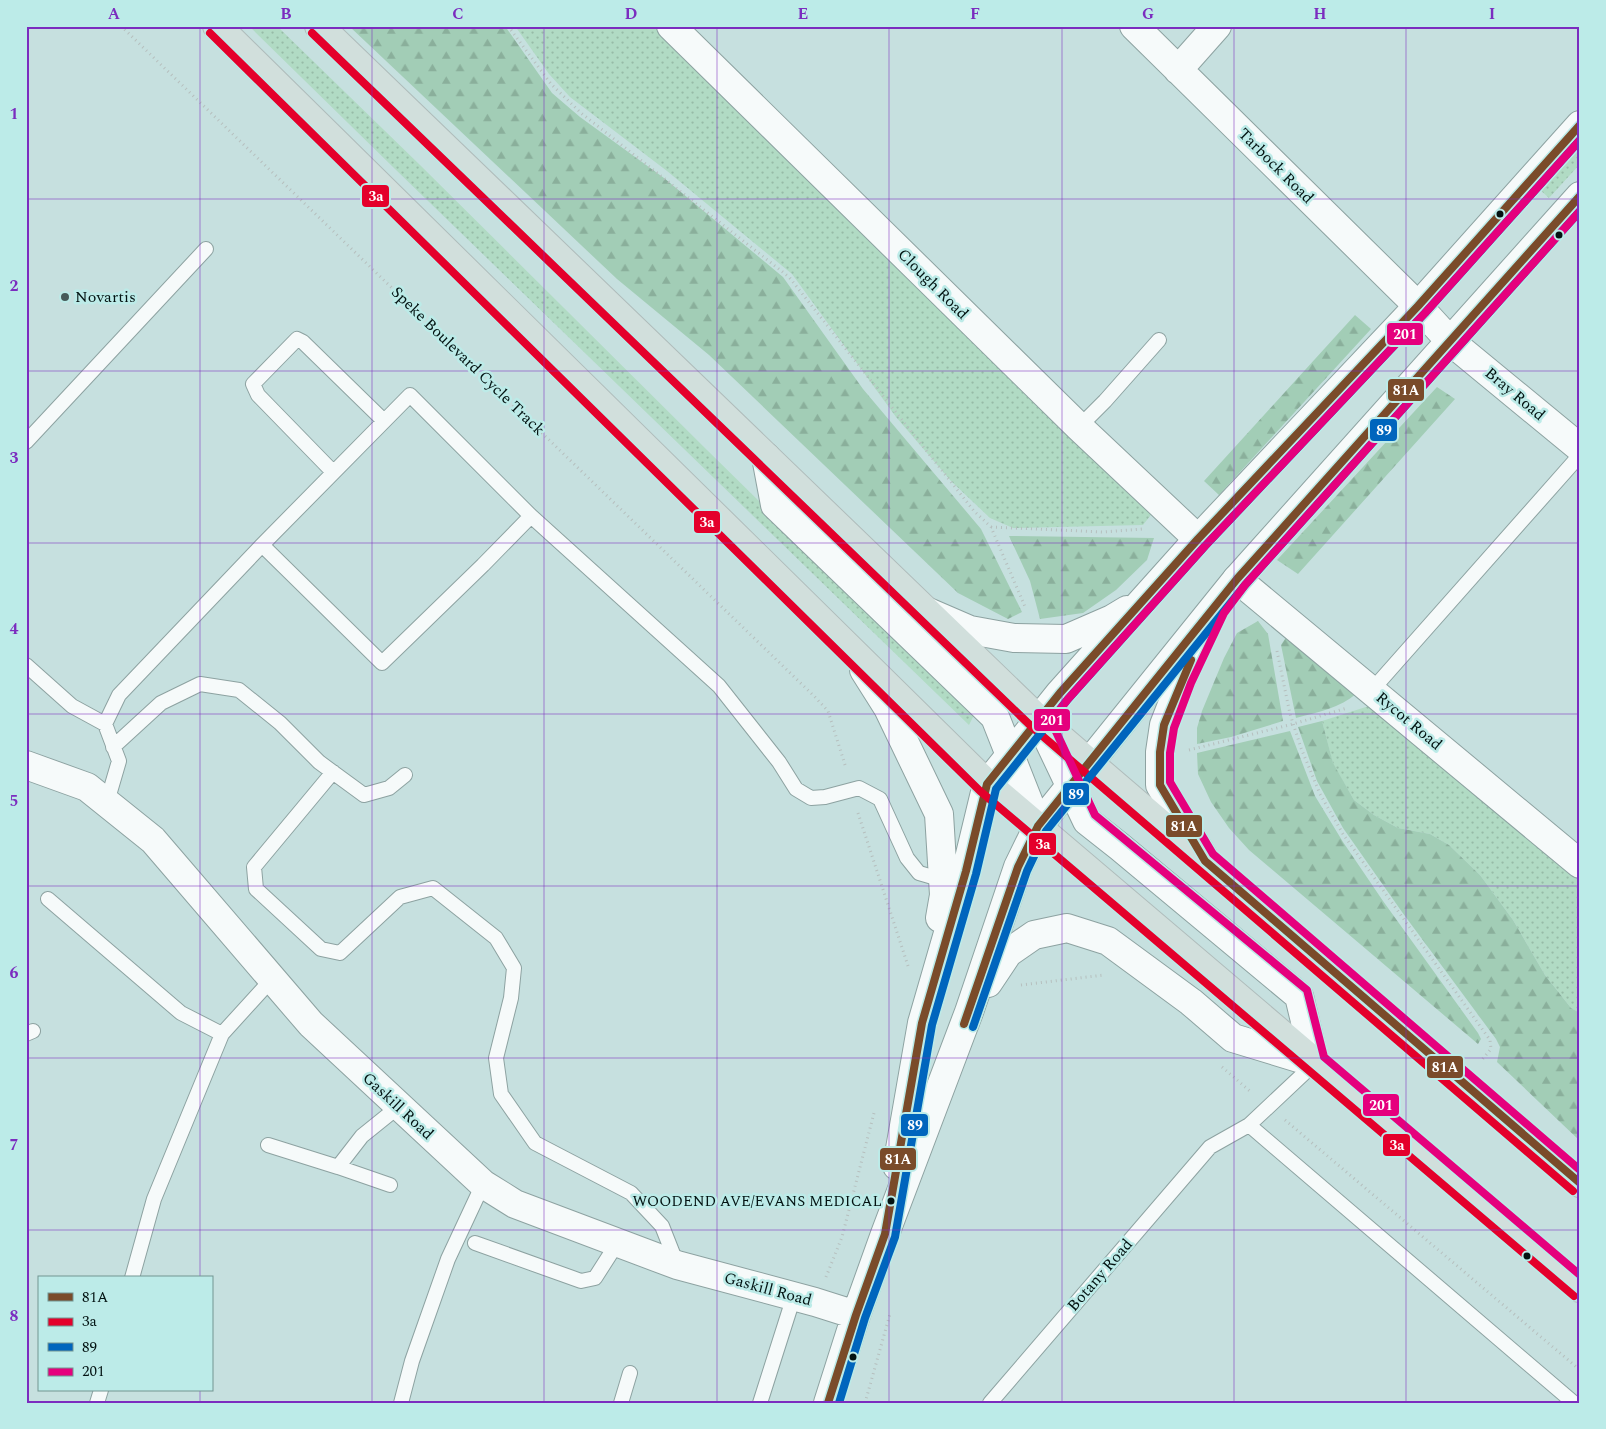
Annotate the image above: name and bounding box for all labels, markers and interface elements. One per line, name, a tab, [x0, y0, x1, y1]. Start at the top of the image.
text: A	[108, 2, 121, 26]
text: B	[280, 2, 292, 26]
text: C	[452, 2, 464, 26]
text: D	[625, 2, 638, 26]
text: E	[798, 2, 808, 26]
text: F	[970, 2, 980, 26]
text: G	[1142, 2, 1154, 26]
text: H	[1313, 2, 1327, 26]
text: I	[1489, 2, 1495, 26]
text: 1	[10, 102, 18, 126]
street label: Tarbock Road	[1233, 123, 1319, 209]
line badge: 3a	[361, 184, 390, 208]
text: 3a	[368, 186, 384, 207]
unlabelled marker	[1495, 209, 1505, 219]
unlabelled marker	[1554, 230, 1564, 240]
street label: Clough Road	[892, 243, 974, 325]
text: 2	[10, 274, 19, 298]
street label: Speke Boulevard Cycle Track	[386, 281, 550, 441]
place label: Novartis	[75, 285, 136, 309]
marker: Novartis	[59, 291, 71, 303]
line badge: 201	[1386, 322, 1424, 346]
text: 201	[1393, 324, 1417, 345]
street label: Bray Road	[1480, 361, 1551, 427]
line badge: 81A	[1387, 378, 1425, 402]
text: 81A	[1393, 380, 1419, 401]
line badge: 89	[1369, 418, 1398, 442]
text: 89	[1376, 420, 1392, 441]
text: 3	[10, 446, 19, 470]
line badge: 3a	[693, 510, 721, 534]
text: 3a	[699, 512, 715, 533]
text: 4	[10, 617, 19, 641]
street label: Rycot Road	[1371, 686, 1448, 756]
line badge: 201	[1033, 708, 1071, 732]
text: 201	[1040, 710, 1064, 731]
line badge: 89	[1062, 782, 1090, 806]
text: 89	[1068, 784, 1084, 805]
text: 5	[10, 789, 18, 813]
line badge: 81A	[1165, 814, 1203, 838]
text: 81A	[1171, 816, 1197, 837]
line badge: 3a	[1028, 832, 1057, 856]
text: 3a	[1035, 834, 1051, 855]
text: 6	[10, 961, 19, 985]
line badge: 81A	[1426, 1055, 1464, 1079]
text: 81A	[1432, 1057, 1458, 1078]
street label: Gaskill Road	[357, 1066, 439, 1146]
line badge: 201	[1362, 1093, 1400, 1117]
text: 201	[1369, 1095, 1393, 1116]
line badge: 89	[900, 1113, 929, 1137]
text: 89	[907, 1115, 923, 1136]
text: 7	[10, 1133, 19, 1157]
line badge: 3a	[1382, 1133, 1411, 1157]
text: 3a	[1389, 1135, 1405, 1156]
line badge: 81A	[879, 1147, 917, 1171]
text: 81A	[885, 1149, 911, 1170]
place label: WOODEND AVE/EVANS MEDICAL	[632, 1190, 882, 1213]
marker: WOODEND AVE/EVANS MEDICAL	[886, 1196, 896, 1206]
street label: Botany Road	[1062, 1233, 1139, 1317]
unlabelled marker	[1522, 1251, 1532, 1261]
street label: Gaskill Road	[721, 1266, 815, 1312]
legend	[38, 1276, 212, 1392]
text: 81A	[82, 1286, 108, 1309]
text: 8	[10, 1304, 19, 1328]
text: 3a	[82, 1310, 98, 1333]
text: 89	[82, 1336, 97, 1359]
unlabelled marker	[848, 1352, 858, 1362]
text: 201	[82, 1360, 105, 1383]

